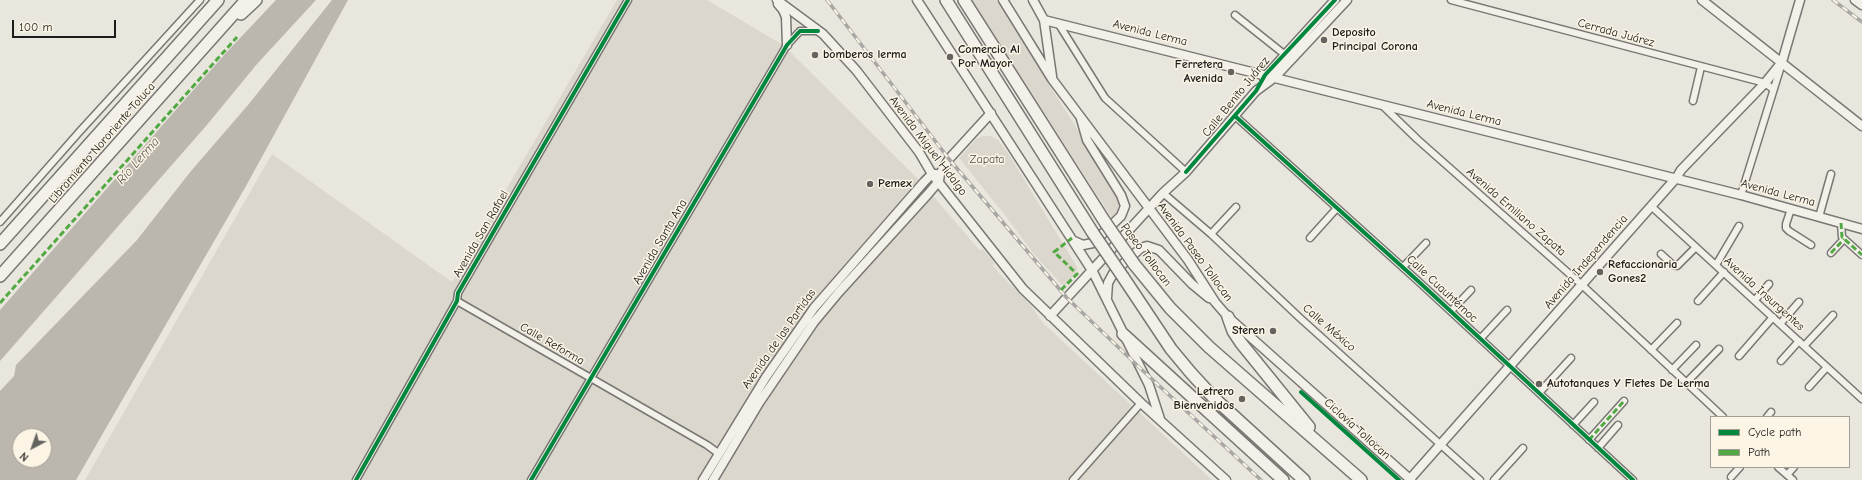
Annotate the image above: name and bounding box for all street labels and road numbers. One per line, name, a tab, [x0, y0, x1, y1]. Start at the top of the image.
street label: Cerrada Juárez	[1576, 16, 1656, 50]
street label: Avenida Lerma	[1111, 17, 1189, 49]
street label: Calle Benito Juárez	[1199, 54, 1273, 140]
street label: Libramiento Nororiente Toluca	[46, 80, 158, 206]
street label: Avenida Miguel Hidalgo	[886, 93, 970, 199]
street label: Avenida Lerma	[1425, 97, 1503, 129]
street label: Avenida Emiliano Zapata	[1463, 165, 1569, 259]
street label: Avenida Lerma	[1739, 176, 1817, 210]
street label: Avenida San Rafael	[450, 188, 512, 280]
street label: Avenida Santa Ana	[630, 197, 690, 287]
street label: Avenida Paseo Tollocan	[1154, 200, 1236, 304]
street label: Avenida Independencia	[1541, 212, 1631, 312]
street label: Paseo Tollocan	[1118, 221, 1174, 289]
street label: Calle Cuauhtémoc	[1403, 252, 1481, 326]
street label: Avenida Insurgentes	[1721, 254, 1807, 334]
street label: Avenida de las Partidas	[739, 286, 819, 392]
street label: Calle México	[1300, 301, 1358, 355]
street label: Calle Reforma	[517, 320, 587, 368]
street label: Ciclovía Tollocan	[1321, 395, 1393, 463]

